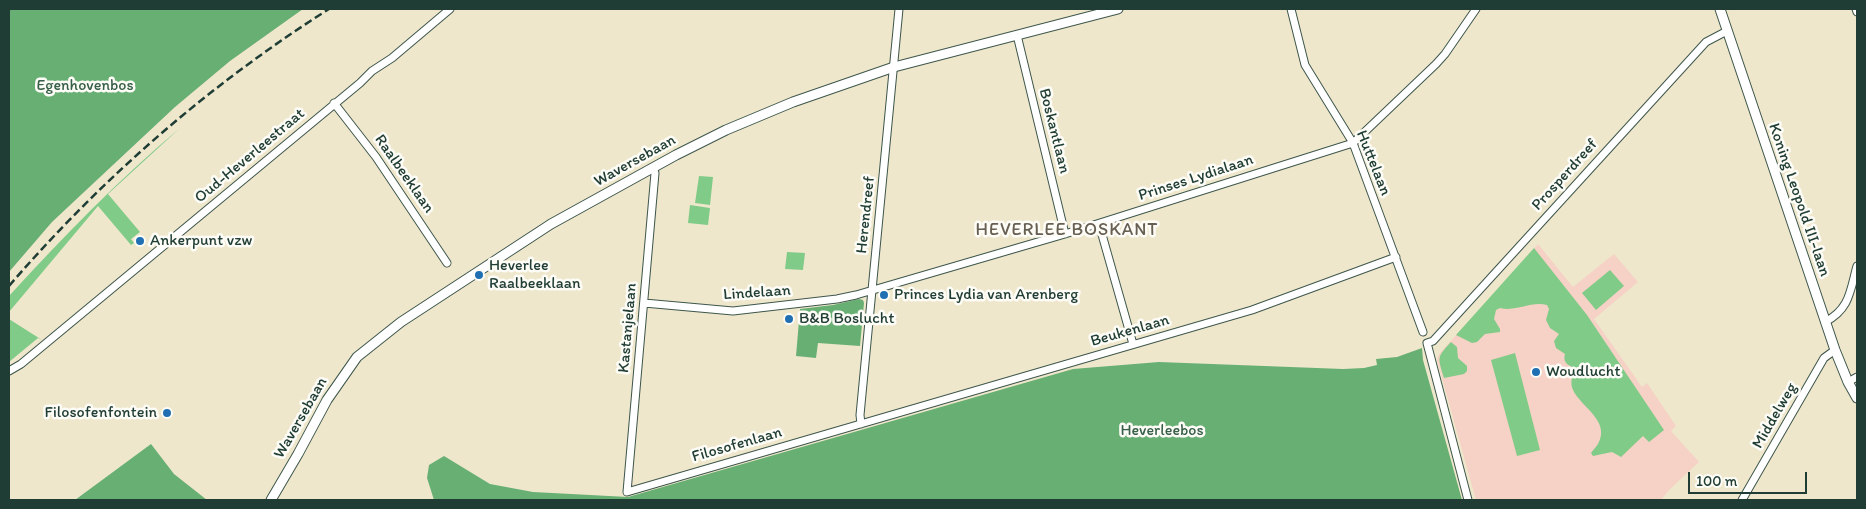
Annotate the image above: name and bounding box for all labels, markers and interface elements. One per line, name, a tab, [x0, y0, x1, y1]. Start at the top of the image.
park label: Egenhovenbos	[36, 76, 134, 96]
street label: Boskantlaan	[1034, 86, 1074, 176]
street label: Oud-Heverleestraat	[191, 104, 309, 208]
street label: Koning Leopold III-laan	[1764, 121, 1834, 279]
street label: Huttelaan	[1351, 128, 1395, 198]
street label: Raalbeeklaan	[370, 131, 438, 217]
street label: Waversebaan	[591, 131, 679, 191]
street label: Prosperdreef	[1528, 135, 1602, 215]
street label: Prinses Lydialaan	[1136, 150, 1256, 206]
street label: Herendreef	[852, 175, 880, 255]
district label: HEVERLEE BOSKANT	[973, 219, 1161, 241]
place label: Ankerpunt vzw	[150, 231, 252, 251]
marker: Ankerpunt vzw	[134, 235, 146, 247]
place label: Heverlee Raalbeeklaan	[489, 256, 581, 294]
marker: Heverlee Raalbeeklaan	[473, 269, 485, 281]
street label: Lindelaan	[723, 281, 791, 305]
street label: Kastanjelaan	[615, 282, 641, 374]
place label: Princes Lydia van Arenberg	[894, 285, 1078, 305]
marker: Princes Lydia van Arenberg	[878, 289, 890, 301]
place label: B&B Boslucht	[799, 309, 894, 329]
street label: Beukenlaan	[1088, 311, 1172, 351]
marker: B&B Boslucht	[783, 313, 795, 325]
place label: Woudlucht	[1546, 362, 1620, 382]
marker: Woudlucht	[1530, 366, 1542, 378]
street label: Waversebaan	[270, 374, 332, 462]
street label: Middelweg	[1748, 380, 1802, 452]
place label: Filosofenfontein	[44, 403, 157, 423]
marker: Filosofenfontein	[161, 407, 173, 419]
park label: Heverleebos	[1120, 421, 1204, 441]
street label: Filosofenlaan	[690, 423, 784, 467]
scale bar	[1691, 462, 1810, 494]
text: 100 m	[1696, 472, 1737, 490]

